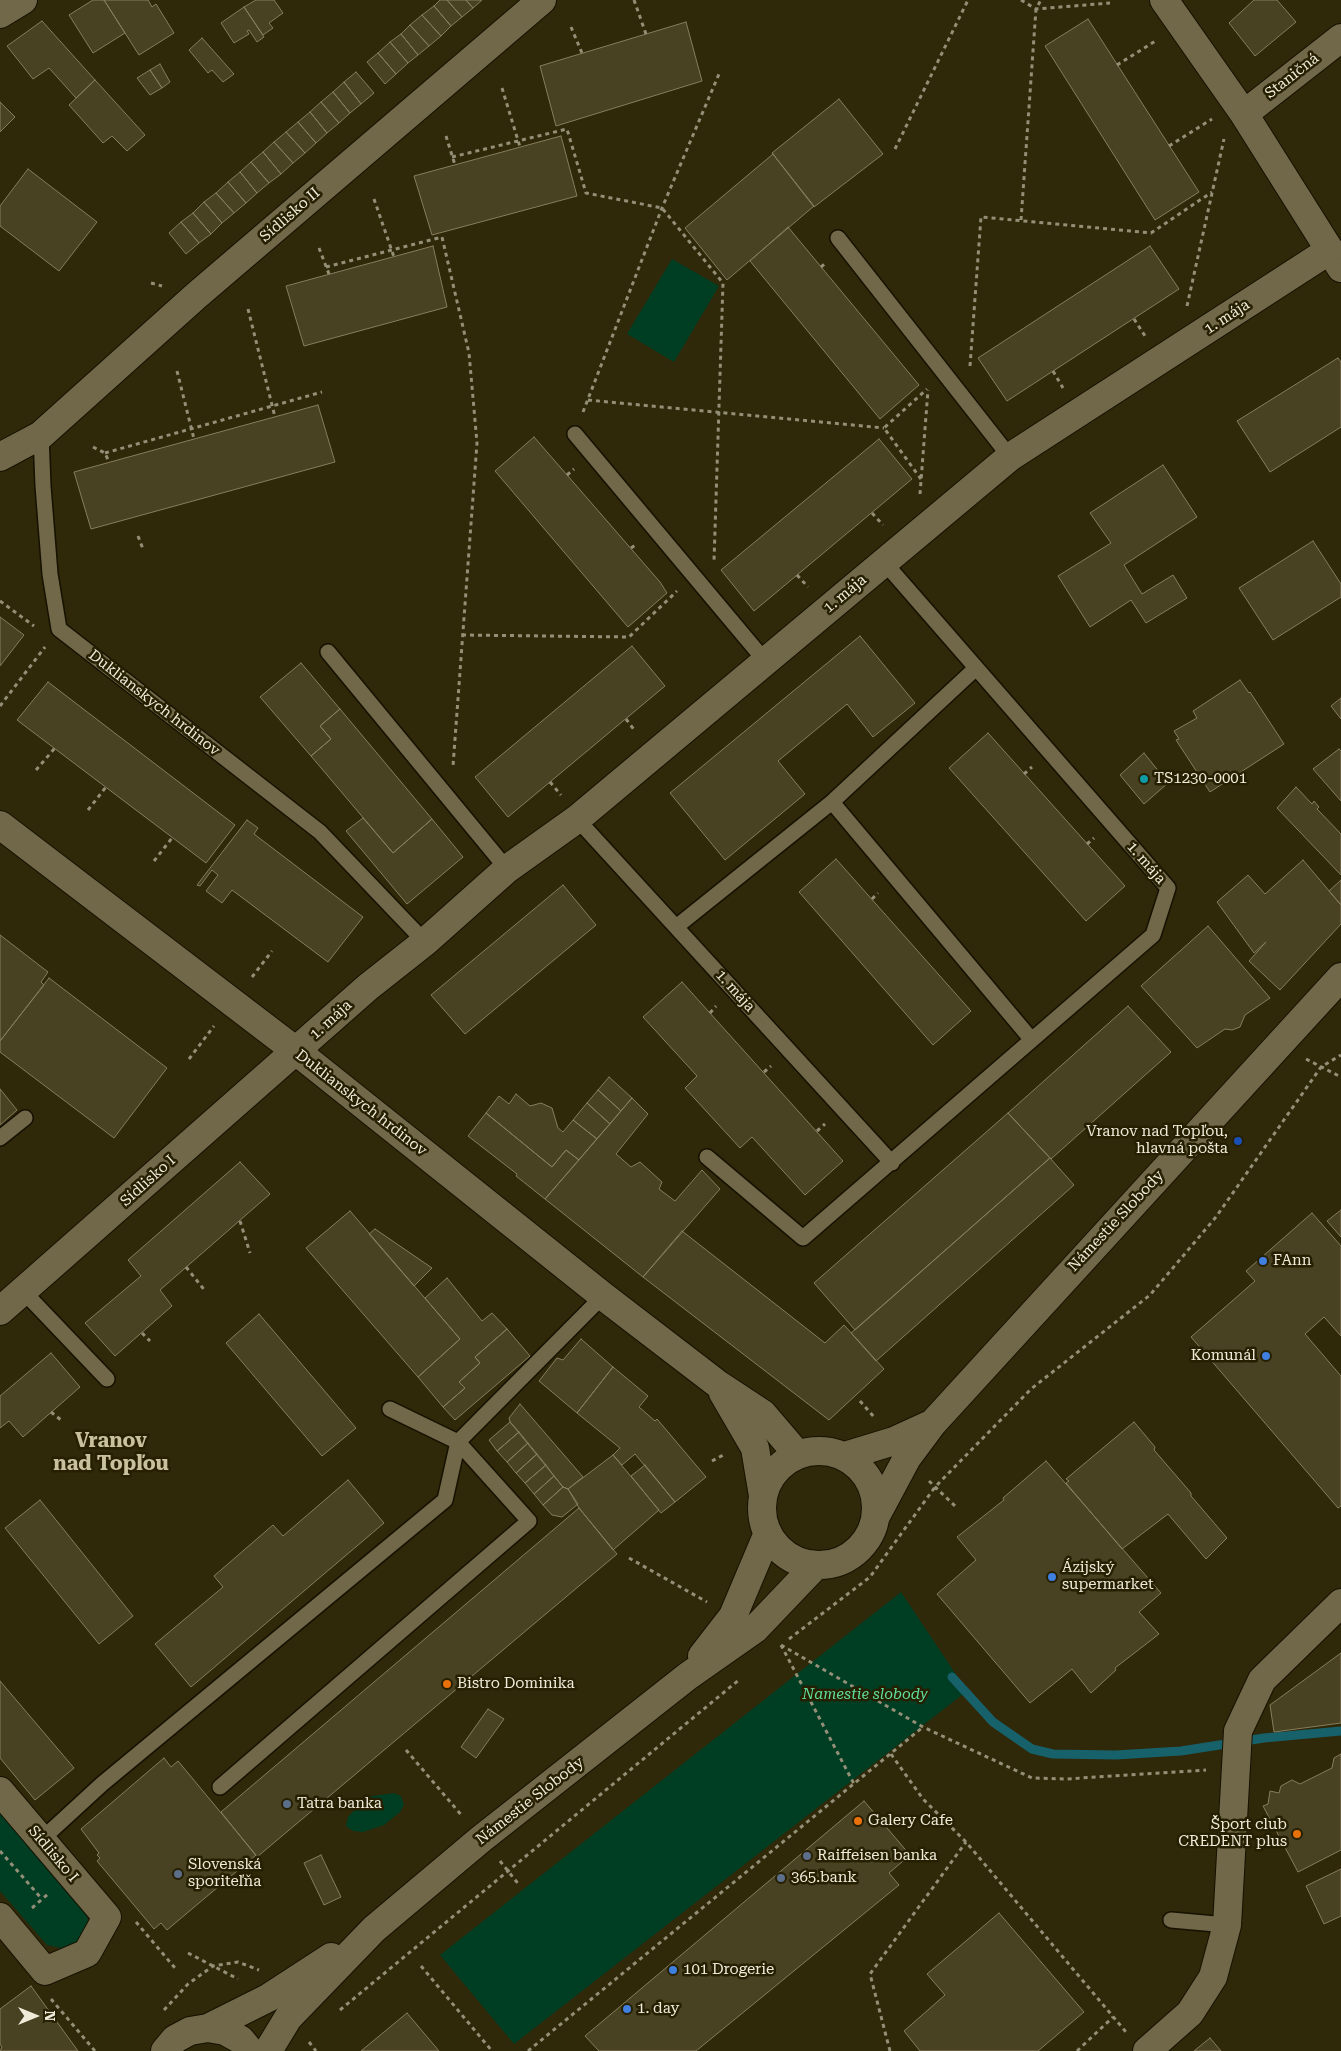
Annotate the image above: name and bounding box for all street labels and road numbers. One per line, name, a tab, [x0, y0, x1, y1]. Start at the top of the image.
street label: Staničná	[1261, 49, 1323, 103]
street label: Sídlisko II	[256, 184, 324, 246]
street label: 1. mája	[1201, 296, 1253, 338]
street label: 1. mája	[820, 571, 870, 617]
street label: Duklianskych hrdinov	[85, 646, 223, 760]
street label: 1. mája	[1123, 838, 1169, 888]
street label: 1. mája	[711, 966, 759, 1016]
street label: 1. mája	[306, 996, 356, 1044]
street label: Duklianskych hrdinov	[292, 1046, 430, 1160]
street label: Sídlisko I	[117, 1152, 179, 1210]
street label: Námestie Slobody	[1064, 1167, 1168, 1275]
street label: Námestie Slobody	[472, 1753, 588, 1849]
street label: Sídlisko I	[24, 1822, 82, 1886]

